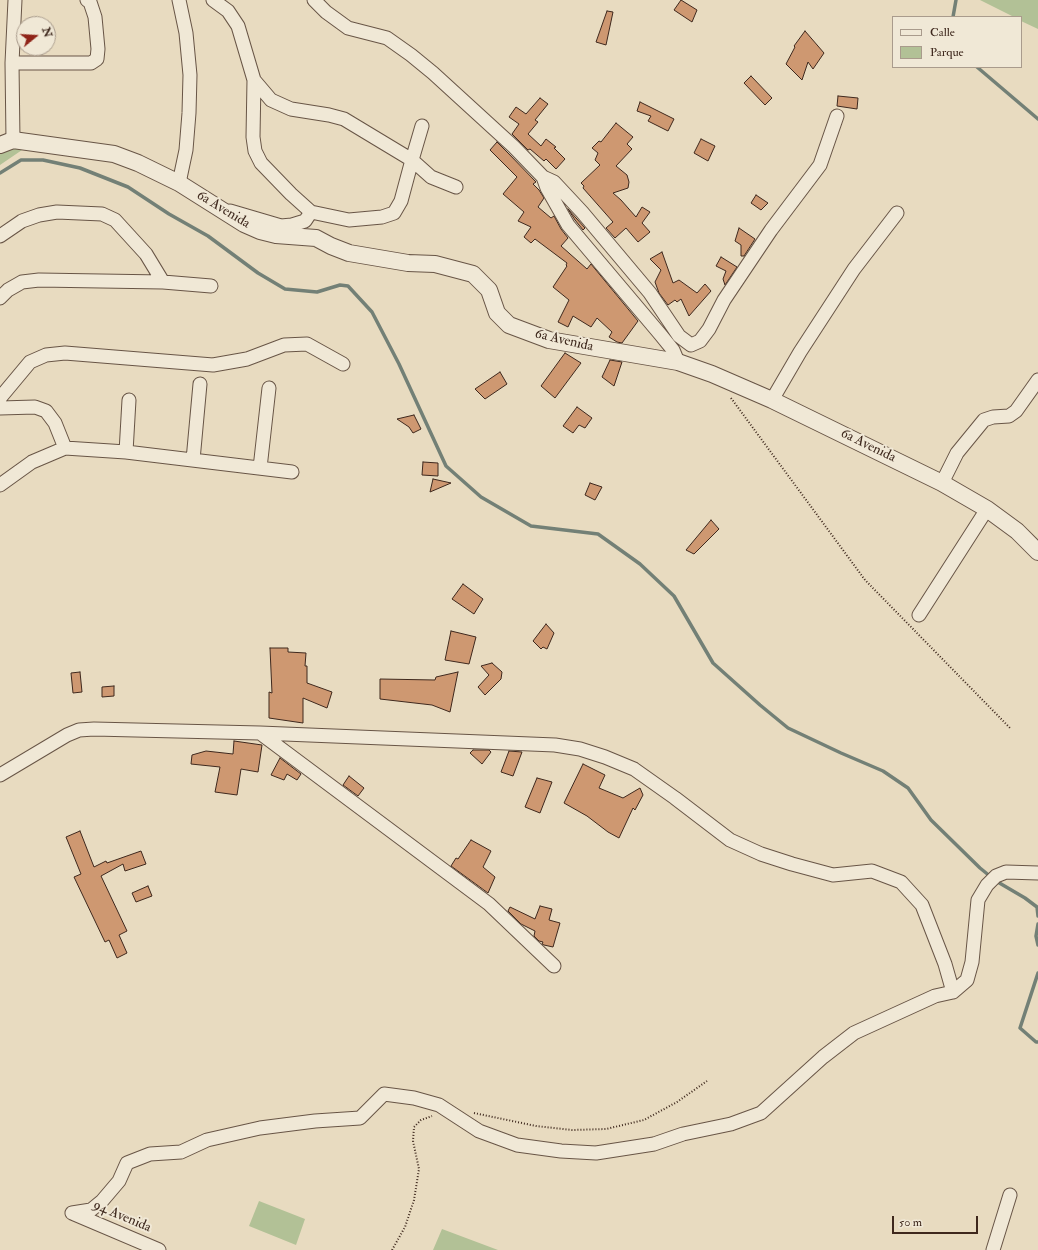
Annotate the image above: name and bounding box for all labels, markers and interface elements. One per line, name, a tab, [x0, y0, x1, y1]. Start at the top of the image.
north arrow	[16, 16, 56, 56]
legend	[892, 16, 1022, 68]
text: Calle	[930, 25, 955, 40]
text: N	[39, 26, 55, 39]
text: Parque	[930, 45, 964, 60]
street label: 6a Avenida	[193, 187, 253, 233]
street label: 6a Avenida	[533, 326, 595, 356]
street label: 6a Avenida	[838, 425, 898, 467]
street label: 94 Avenida	[90, 1197, 154, 1237]
scale bar	[894, 1208, 980, 1234]
text: 50 m	[899, 1215, 922, 1230]

